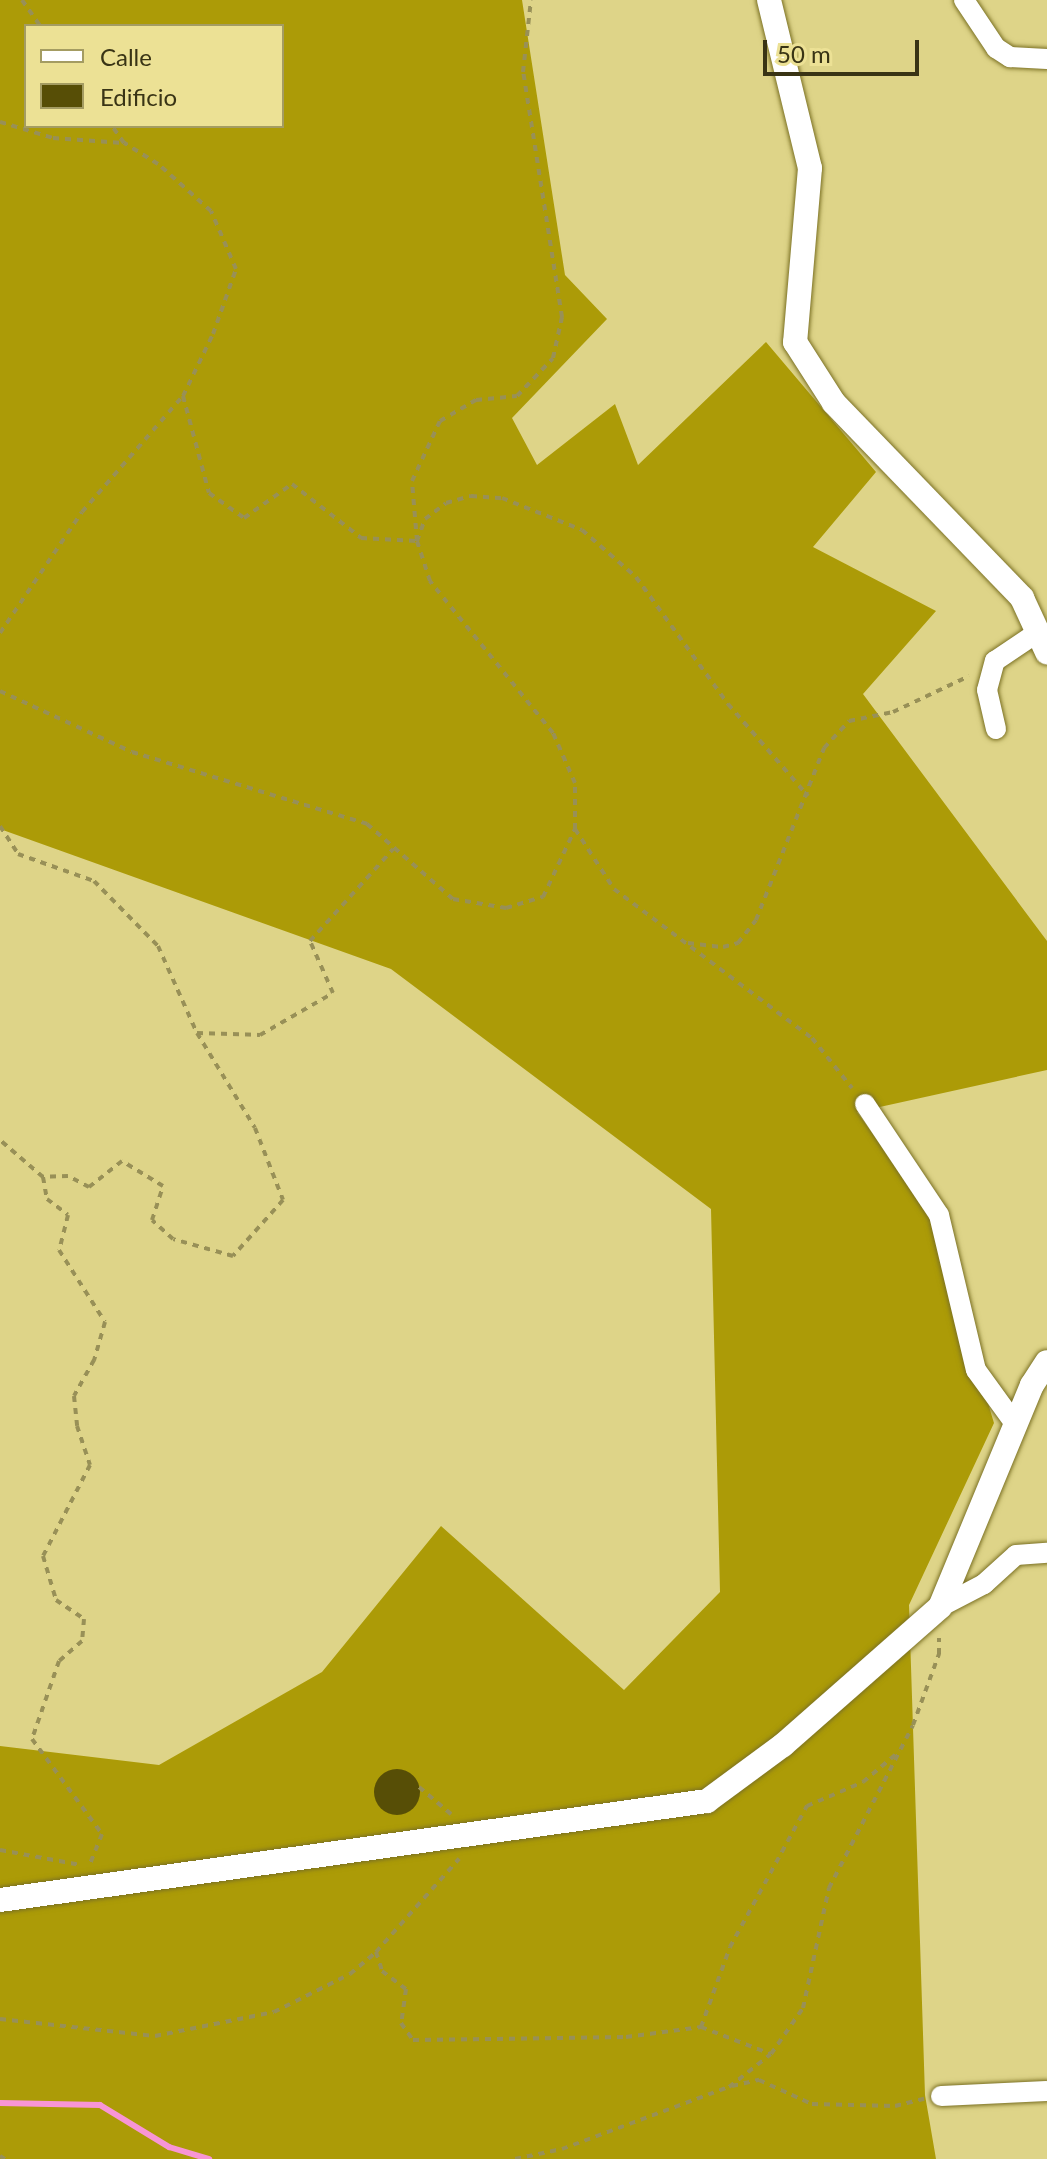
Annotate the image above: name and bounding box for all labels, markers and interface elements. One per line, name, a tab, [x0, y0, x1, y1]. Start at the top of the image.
legend	[24, 24, 284, 128]
scale bar	[767, 24, 923, 74]
text: 50 m	[777, 39, 831, 68]
text: Calle	[100, 42, 152, 71]
text: Edificio	[100, 82, 177, 111]

